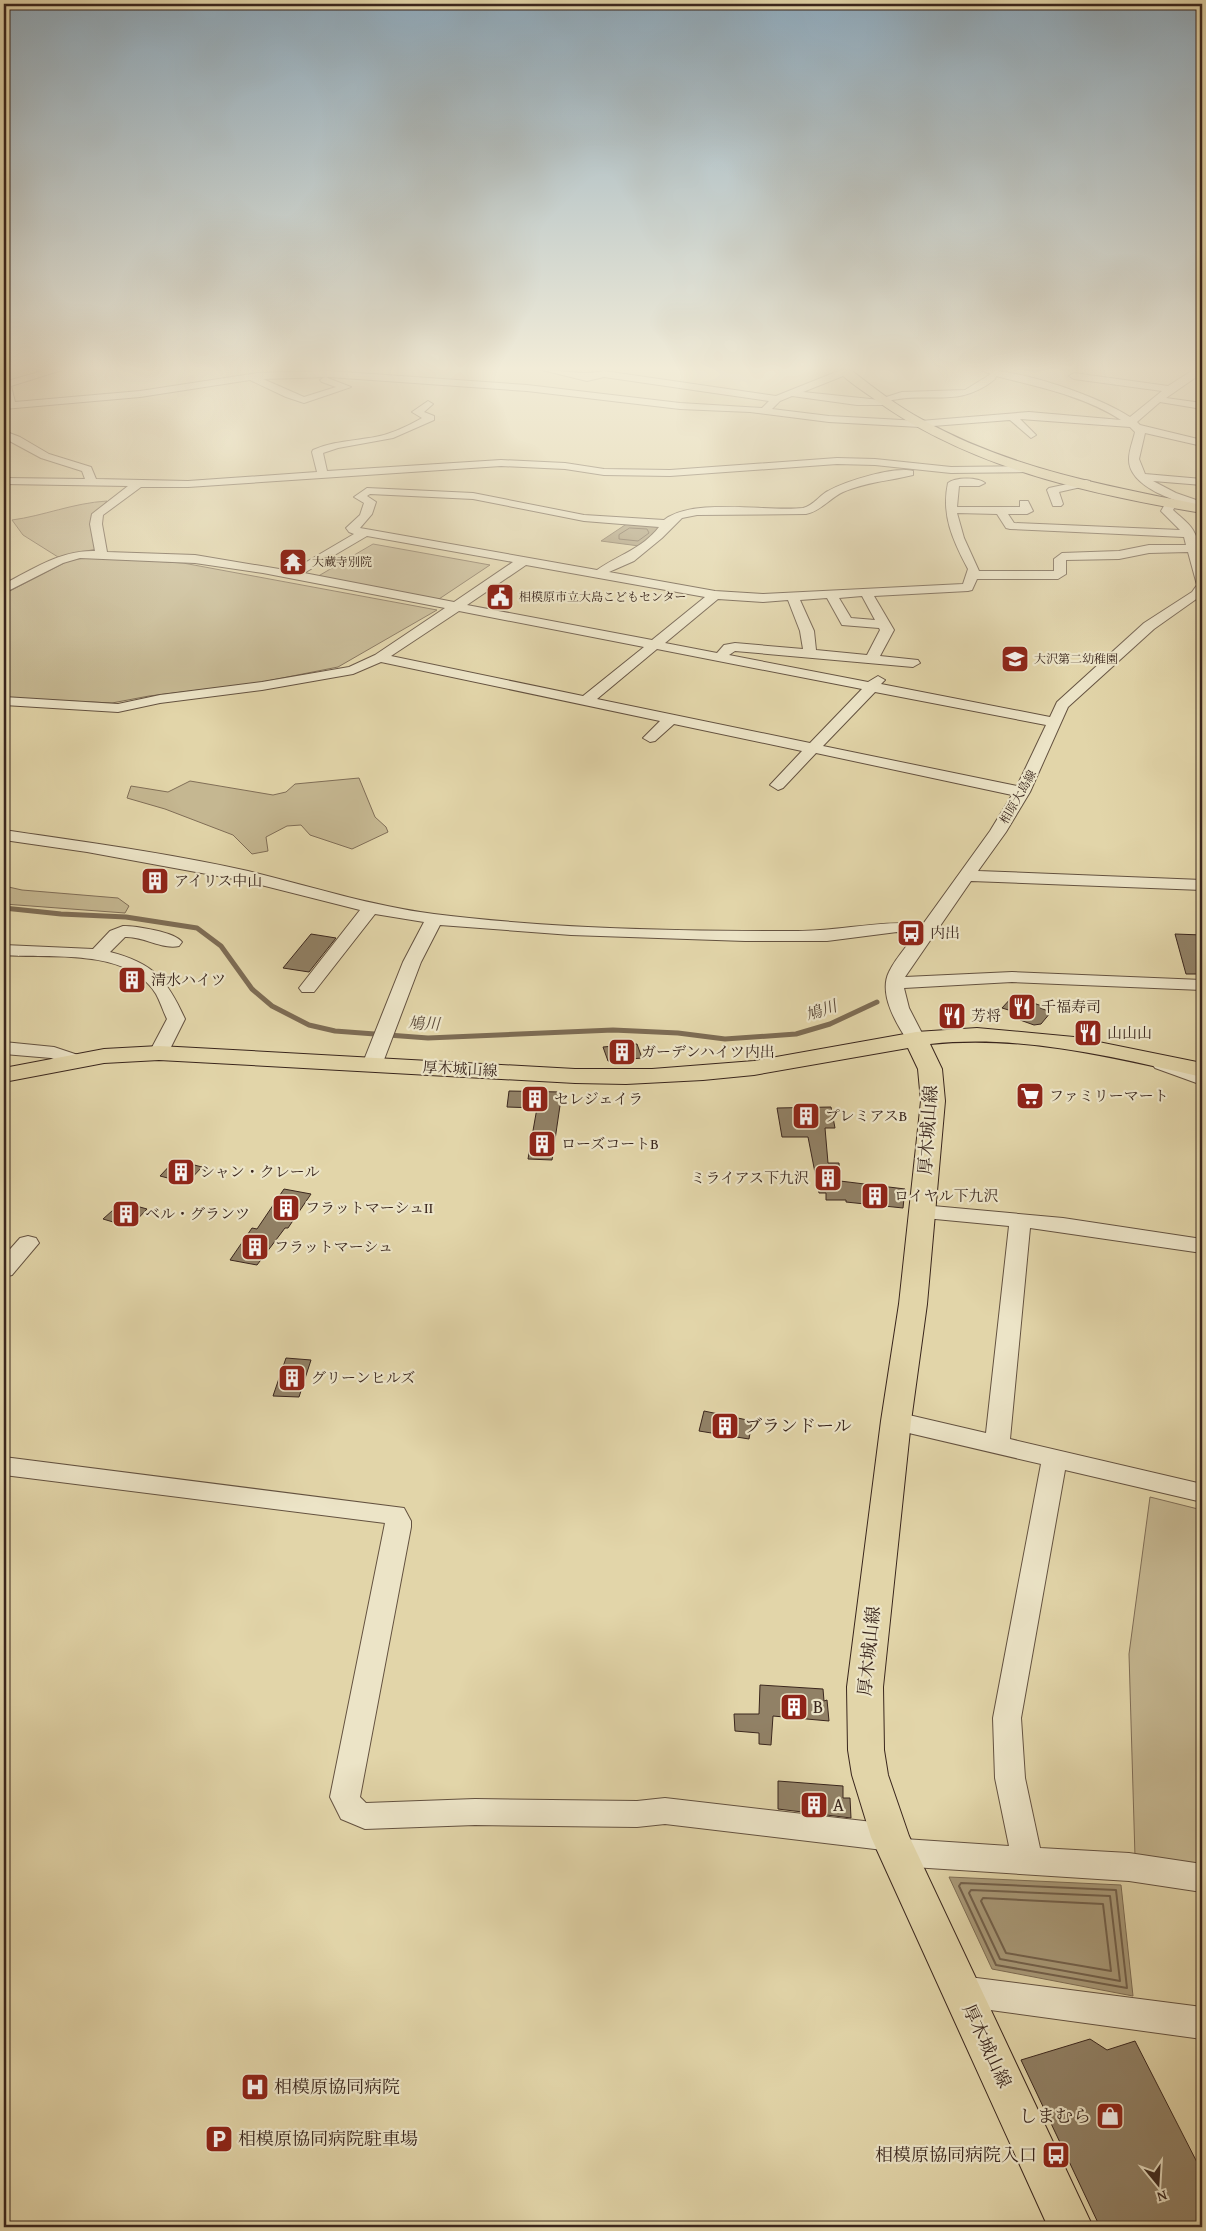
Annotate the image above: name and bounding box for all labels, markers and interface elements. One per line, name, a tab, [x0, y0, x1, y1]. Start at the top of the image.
temple icon: 大蔵寺別院	[278, 547, 308, 577]
place label: 大蔵寺別院	[312, 553, 372, 570]
public building icon: 相模原市立大島こどもセンター	[485, 582, 515, 612]
place label: 相模原市立大島こどもセンター	[519, 588, 687, 605]
school or university icon: 大沢第二幼稚園	[1000, 644, 1030, 674]
place label: 大沢第二幼稚園	[1034, 650, 1118, 667]
street label: 相原大島線	[995, 767, 1040, 827]
building icon: アイリス中山	[140, 866, 170, 896]
place label: アイリス中山	[174, 870, 262, 891]
bus stop icon: 内出	[896, 918, 926, 948]
place label: 内出	[930, 922, 960, 943]
building icon: 清水ハイツ	[117, 965, 147, 995]
place label: 清水ハイツ	[151, 969, 226, 990]
restaurant icon: 千福寿司	[1007, 992, 1037, 1022]
water label: 鳩川	[802, 993, 842, 1027]
place label: 千福寿司	[1041, 996, 1101, 1017]
restaurant icon: 芳将	[937, 1001, 967, 1031]
place label: 芳将	[971, 1005, 1001, 1026]
water label: 鳩川	[408, 1010, 442, 1036]
restaurant icon: 山山山	[1073, 1018, 1103, 1048]
place label: 山山山	[1107, 1022, 1152, 1043]
building icon: ガーデンハイツ内出	[607, 1037, 637, 1067]
place label: ガーデンハイツ内出	[641, 1041, 775, 1062]
street label: 厚木城山線	[422, 1056, 498, 1081]
supermarket icon: ファミリーマート	[1015, 1081, 1045, 1111]
building icon: セレジェイラ	[520, 1084, 550, 1114]
street label: 厚木城山線	[911, 1084, 944, 1176]
place label: ファミリーマート	[1049, 1085, 1169, 1106]
place label: セレジェイラ	[554, 1088, 643, 1109]
building icon: プレミアスB	[791, 1101, 821, 1131]
place label: プレミアスB	[825, 1105, 907, 1126]
building icon: ローズコートB	[527, 1129, 557, 1159]
place label: ローズコートB	[561, 1133, 659, 1154]
building icon: シャン・クレール	[166, 1157, 196, 1187]
place label: シャン・クレール	[200, 1161, 319, 1182]
building icon: ミライアス下九沢	[813, 1163, 843, 1193]
place label: ミライアス下九沢	[690, 1167, 809, 1188]
building icon: ロイヤル下九沢	[860, 1181, 890, 1211]
place label: ロイヤル下九沢	[894, 1185, 998, 1206]
building icon: フラットマーシュⅡ	[271, 1193, 301, 1223]
place label: フラットマーシュⅡ	[305, 1197, 433, 1218]
building icon: ベル・グランツ	[111, 1199, 141, 1229]
place label: ベル・グランツ	[145, 1203, 250, 1224]
building icon: フラットマーシュ	[240, 1232, 270, 1262]
place label: フラットマーシュ	[274, 1236, 393, 1257]
building icon: グリーンヒルズ	[277, 1363, 307, 1393]
place label: グリーンヒルズ	[311, 1367, 415, 1388]
building icon: ブランドール	[710, 1411, 740, 1441]
place label: ブランドール	[744, 1412, 852, 1439]
street label: 厚木城山線	[850, 1605, 887, 1697]
building icon: B	[779, 1692, 809, 1722]
place label: B	[813, 1693, 823, 1720]
building icon: A	[799, 1790, 829, 1820]
place label: A	[833, 1791, 844, 1818]
street label: 厚木城山線	[956, 1999, 1019, 2092]
hospital icon: 相模原協同病院	[240, 2072, 270, 2102]
place label: 相模原協同病院	[274, 2073, 400, 2100]
shop icon: しまむら	[1095, 2101, 1125, 2131]
place label: しまむら	[1019, 2102, 1091, 2129]
parking icon: 相模原協同病院駐車場	[204, 2124, 234, 2154]
place label: 相模原協同病院駐車場	[238, 2125, 418, 2152]
bus stop icon: 相模原協同病院入口	[1041, 2140, 1071, 2170]
place label: 相模原協同病院入口	[875, 2141, 1037, 2168]
north arrow	[1134, 2158, 1184, 2208]
text: N	[1154, 2185, 1170, 2208]

